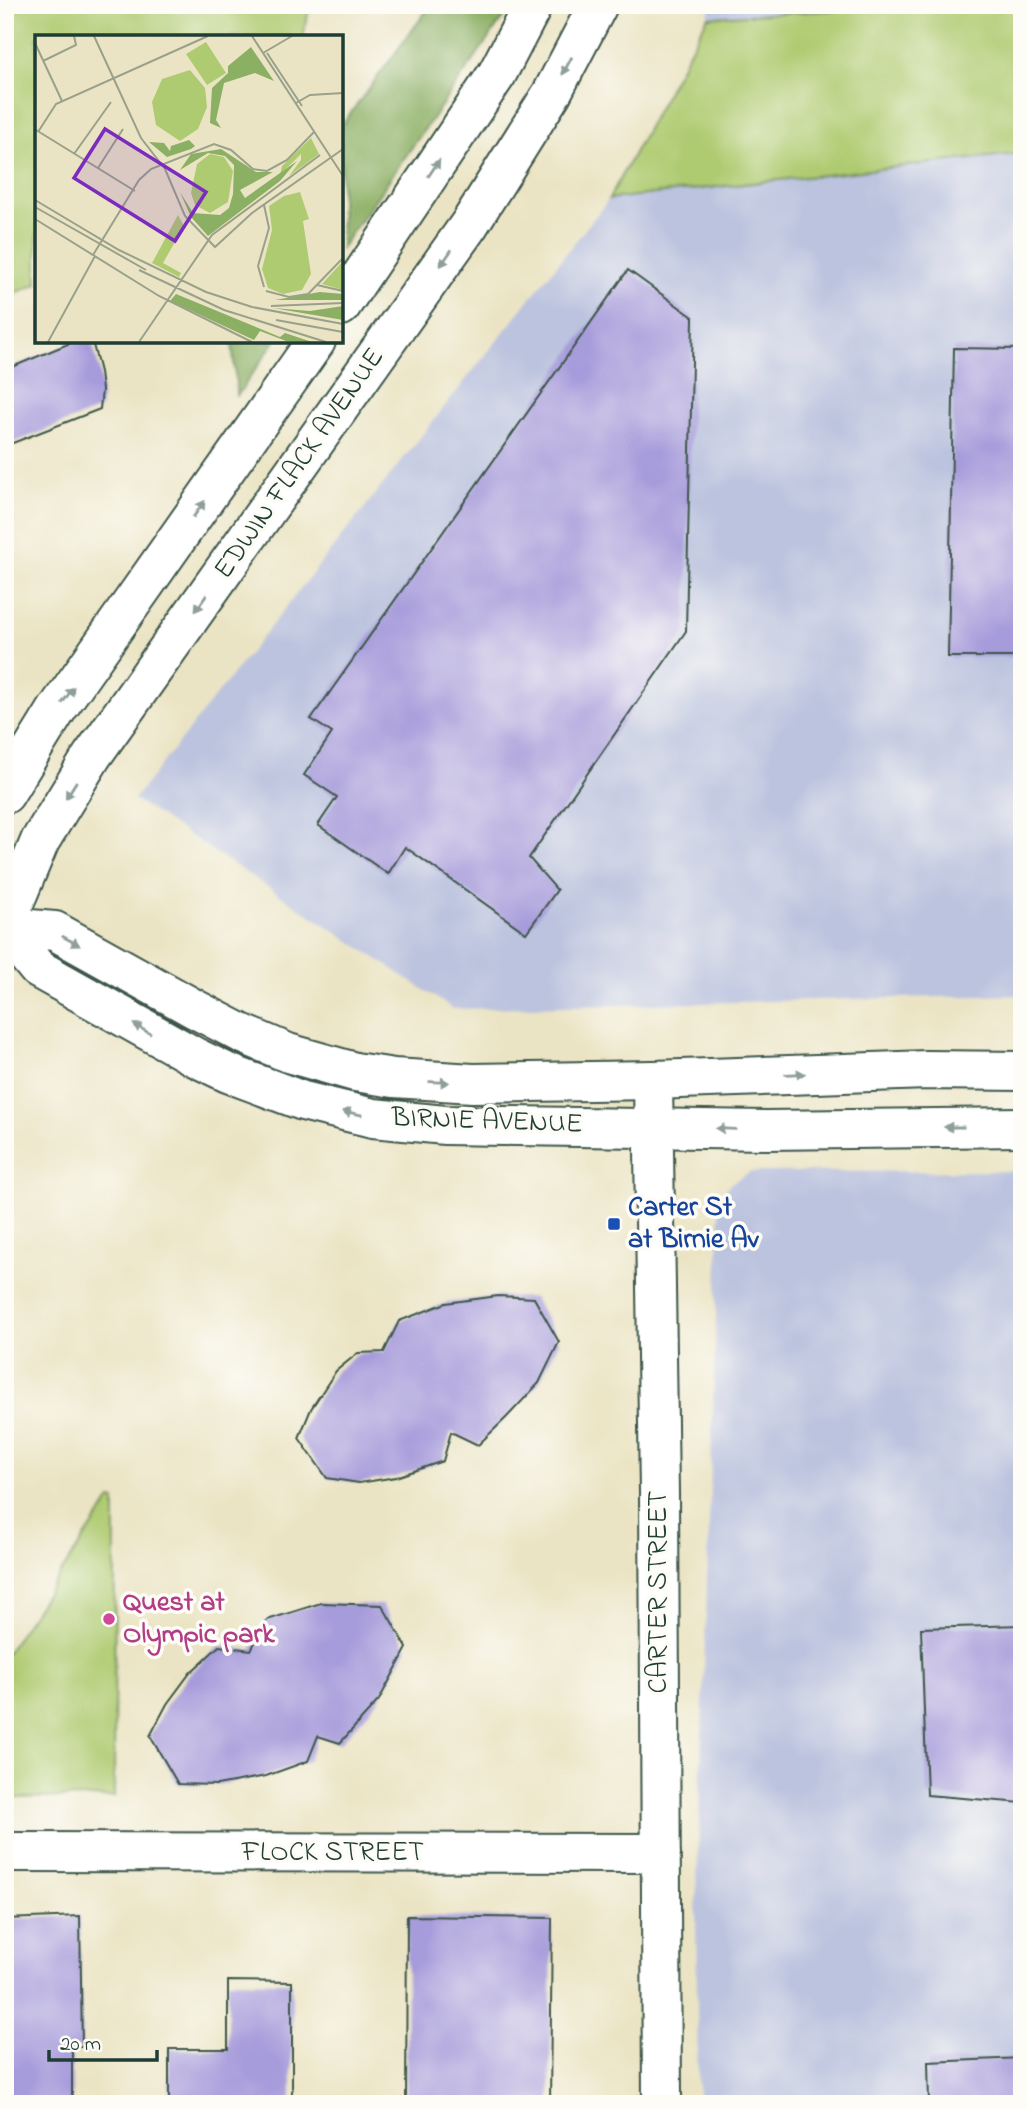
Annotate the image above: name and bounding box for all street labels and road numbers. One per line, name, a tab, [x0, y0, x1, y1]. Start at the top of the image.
street label: EDWIN FLACK AVENUE	[205, 340, 395, 588]
street label: BIRNIE AVENUE	[390, 1098, 583, 1146]
street label: CARTER STREET	[639, 1490, 680, 1694]
street label: FLOCK STREET	[241, 1833, 424, 1874]

